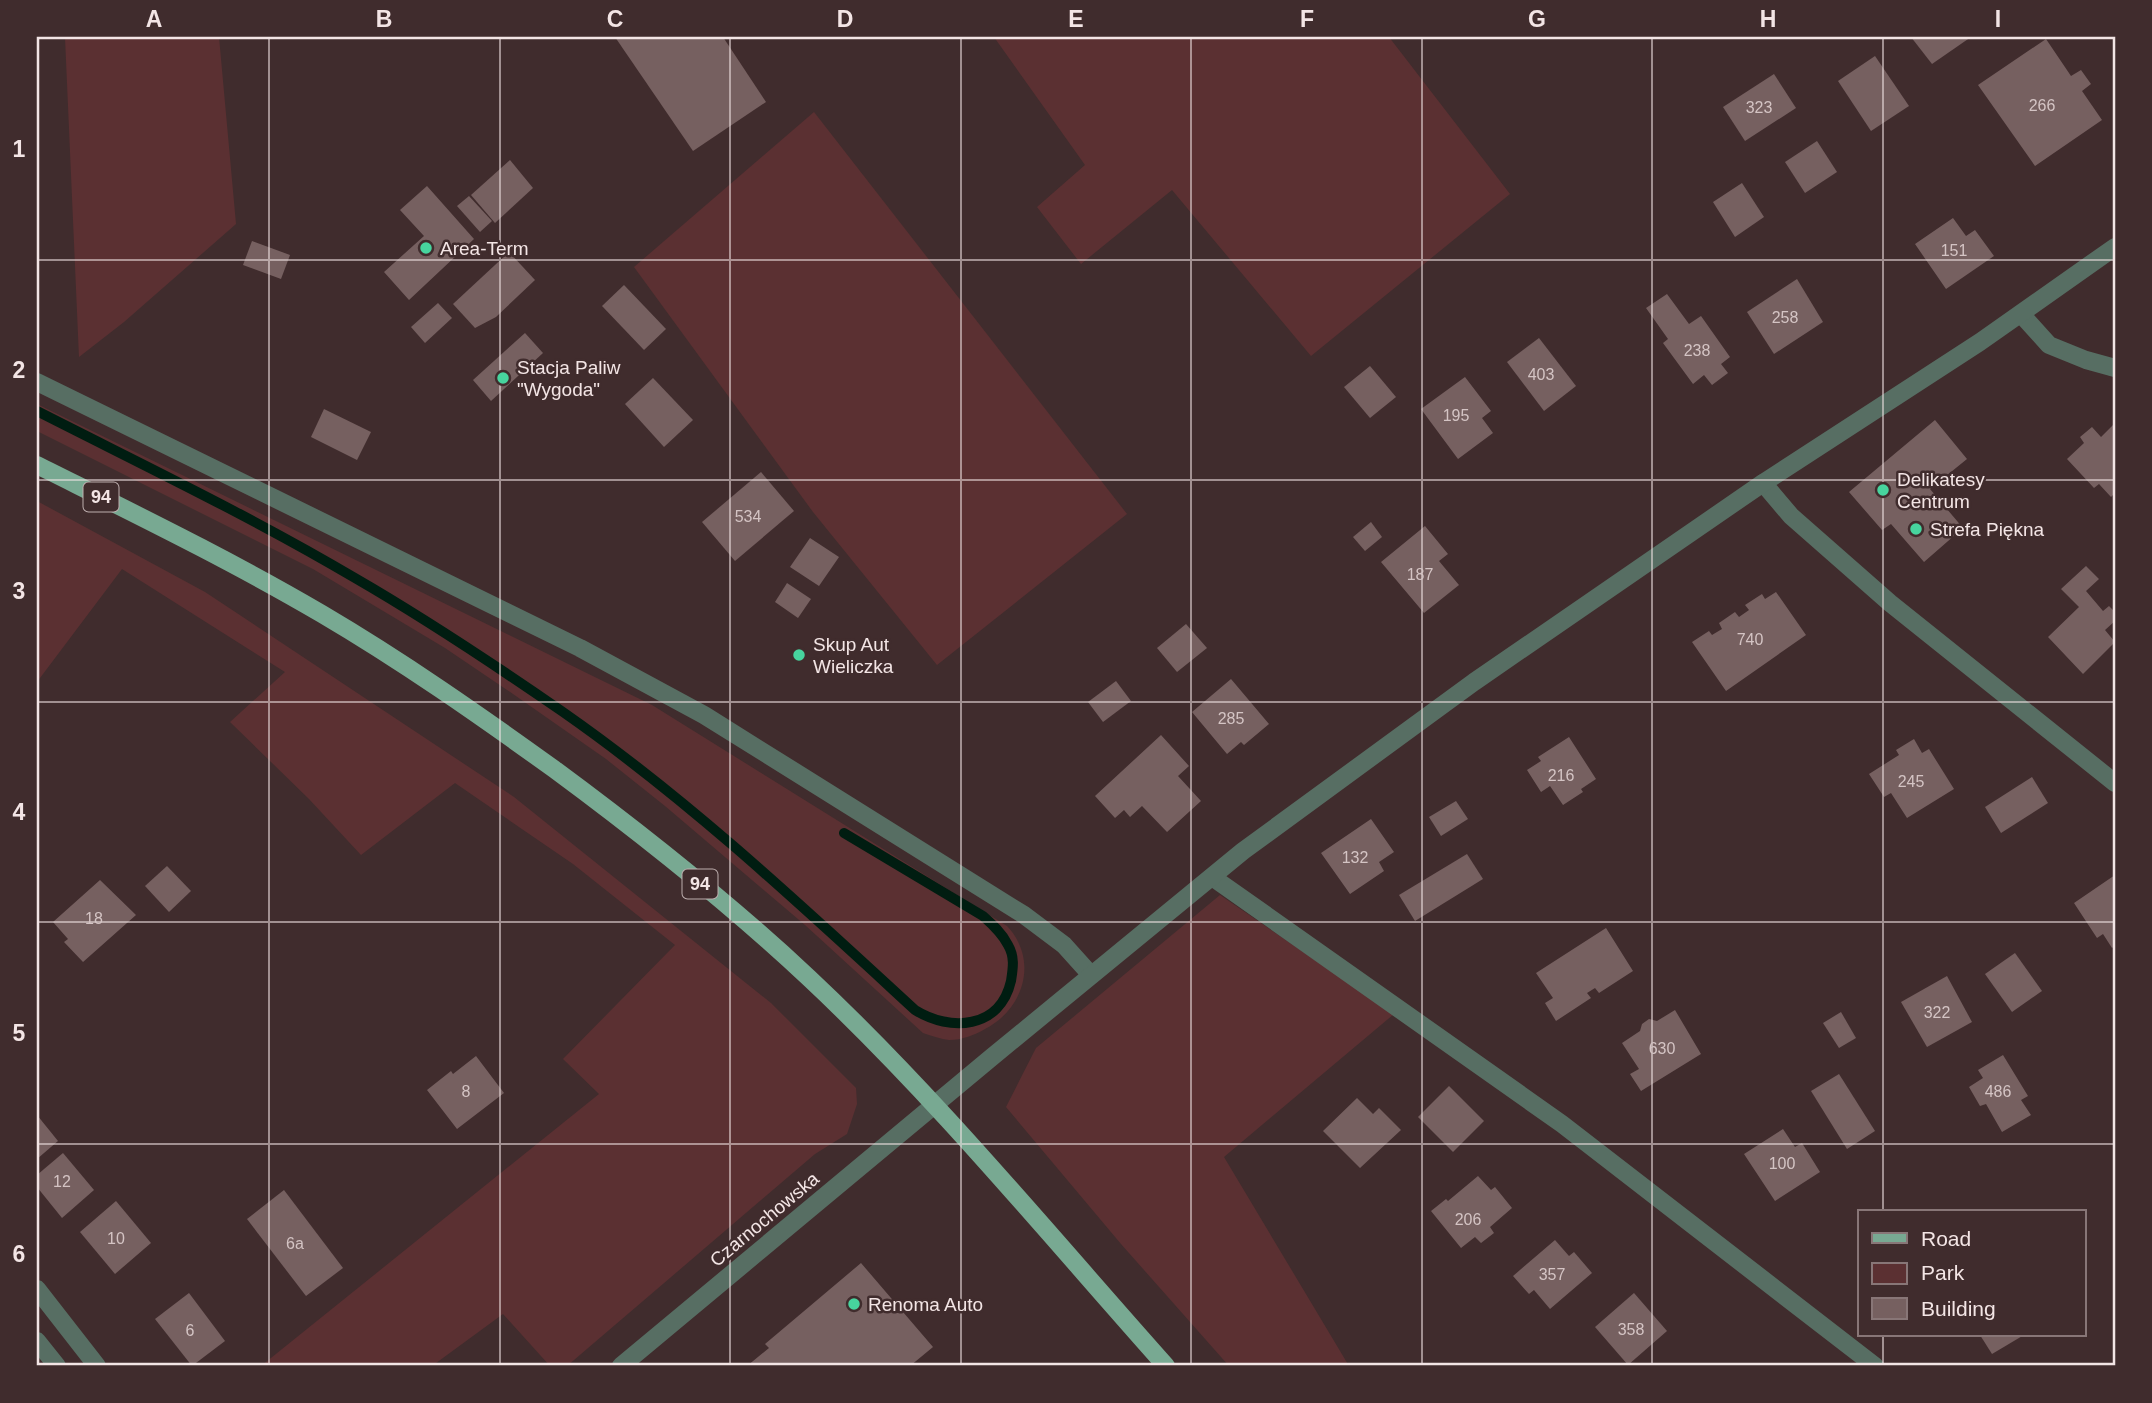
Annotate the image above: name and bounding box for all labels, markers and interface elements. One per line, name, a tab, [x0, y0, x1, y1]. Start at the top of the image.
text: A	[146, 6, 162, 32]
text: B	[376, 6, 392, 32]
text: C	[607, 6, 623, 32]
text: D	[837, 6, 853, 32]
text: E	[1068, 6, 1084, 32]
text: F	[1300, 6, 1314, 32]
text: G	[1528, 6, 1546, 32]
text: H	[1760, 6, 1776, 32]
text: I	[1995, 6, 2001, 32]
house number: 266	[2029, 97, 2055, 114]
house number: 323	[1746, 99, 1772, 116]
text: 1	[13, 136, 26, 162]
place label: Area-Term	[440, 238, 529, 259]
marker: Area-Term	[418, 240, 434, 256]
house number: 151	[1941, 242, 1967, 259]
house number: 258	[1772, 309, 1798, 326]
house number: 238	[1684, 342, 1710, 359]
text: 2	[13, 357, 25, 383]
place label: Stacja Paliw "Wygoda"	[517, 357, 621, 400]
house number: 403	[1528, 366, 1554, 383]
marker: Stacja Paliw "Wygoda"	[495, 370, 511, 386]
house number: 195	[1443, 407, 1469, 424]
place label: Delikatesy Centrum	[1897, 469, 1985, 512]
road number: 94	[84, 482, 119, 512]
marker: Delikatesy Centrum	[1875, 482, 1891, 498]
house number: 534	[735, 508, 761, 525]
place label: Strefa Piękna	[1930, 519, 2044, 540]
marker: Strefa Piękna	[1908, 521, 1924, 537]
house number: 187	[1407, 566, 1433, 583]
text: 3	[13, 578, 25, 604]
house number: 740	[1737, 631, 1763, 648]
place label: Skup Aut Wieliczka	[813, 634, 894, 677]
marker: Skup Aut Wieliczka	[791, 647, 807, 663]
house number: 285	[1218, 710, 1244, 727]
house number: 216	[1548, 767, 1574, 784]
house number: 245	[1898, 773, 1924, 790]
text: 4	[13, 799, 26, 825]
house number: 132	[1342, 849, 1368, 866]
road number: 94	[682, 870, 718, 898]
house number: 18	[85, 910, 103, 927]
house number: 322	[1924, 1004, 1950, 1021]
text: 5	[13, 1020, 26, 1046]
house number: 630	[1649, 1040, 1675, 1057]
house number: 8	[462, 1083, 471, 1100]
house number: 486	[1985, 1083, 2011, 1100]
house number: 100	[1769, 1155, 1795, 1172]
street label: Czarnochowska	[706, 1168, 823, 1271]
house number: 12	[53, 1173, 71, 1190]
legend	[1858, 1210, 2086, 1336]
house number: 206	[1455, 1211, 1481, 1228]
text: Road	[1921, 1227, 1971, 1250]
house number: 10	[107, 1230, 125, 1247]
house number: 6a	[286, 1235, 304, 1252]
text: 6	[13, 1241, 25, 1267]
text: Park	[1921, 1261, 1965, 1284]
house number: 357	[1539, 1266, 1565, 1283]
place label: Renoma Auto	[868, 1294, 983, 1315]
marker: Renoma Auto	[846, 1296, 862, 1312]
text: Building	[1921, 1297, 1996, 1320]
house number: 358	[1618, 1321, 1644, 1338]
house number: 6	[186, 1322, 195, 1339]

